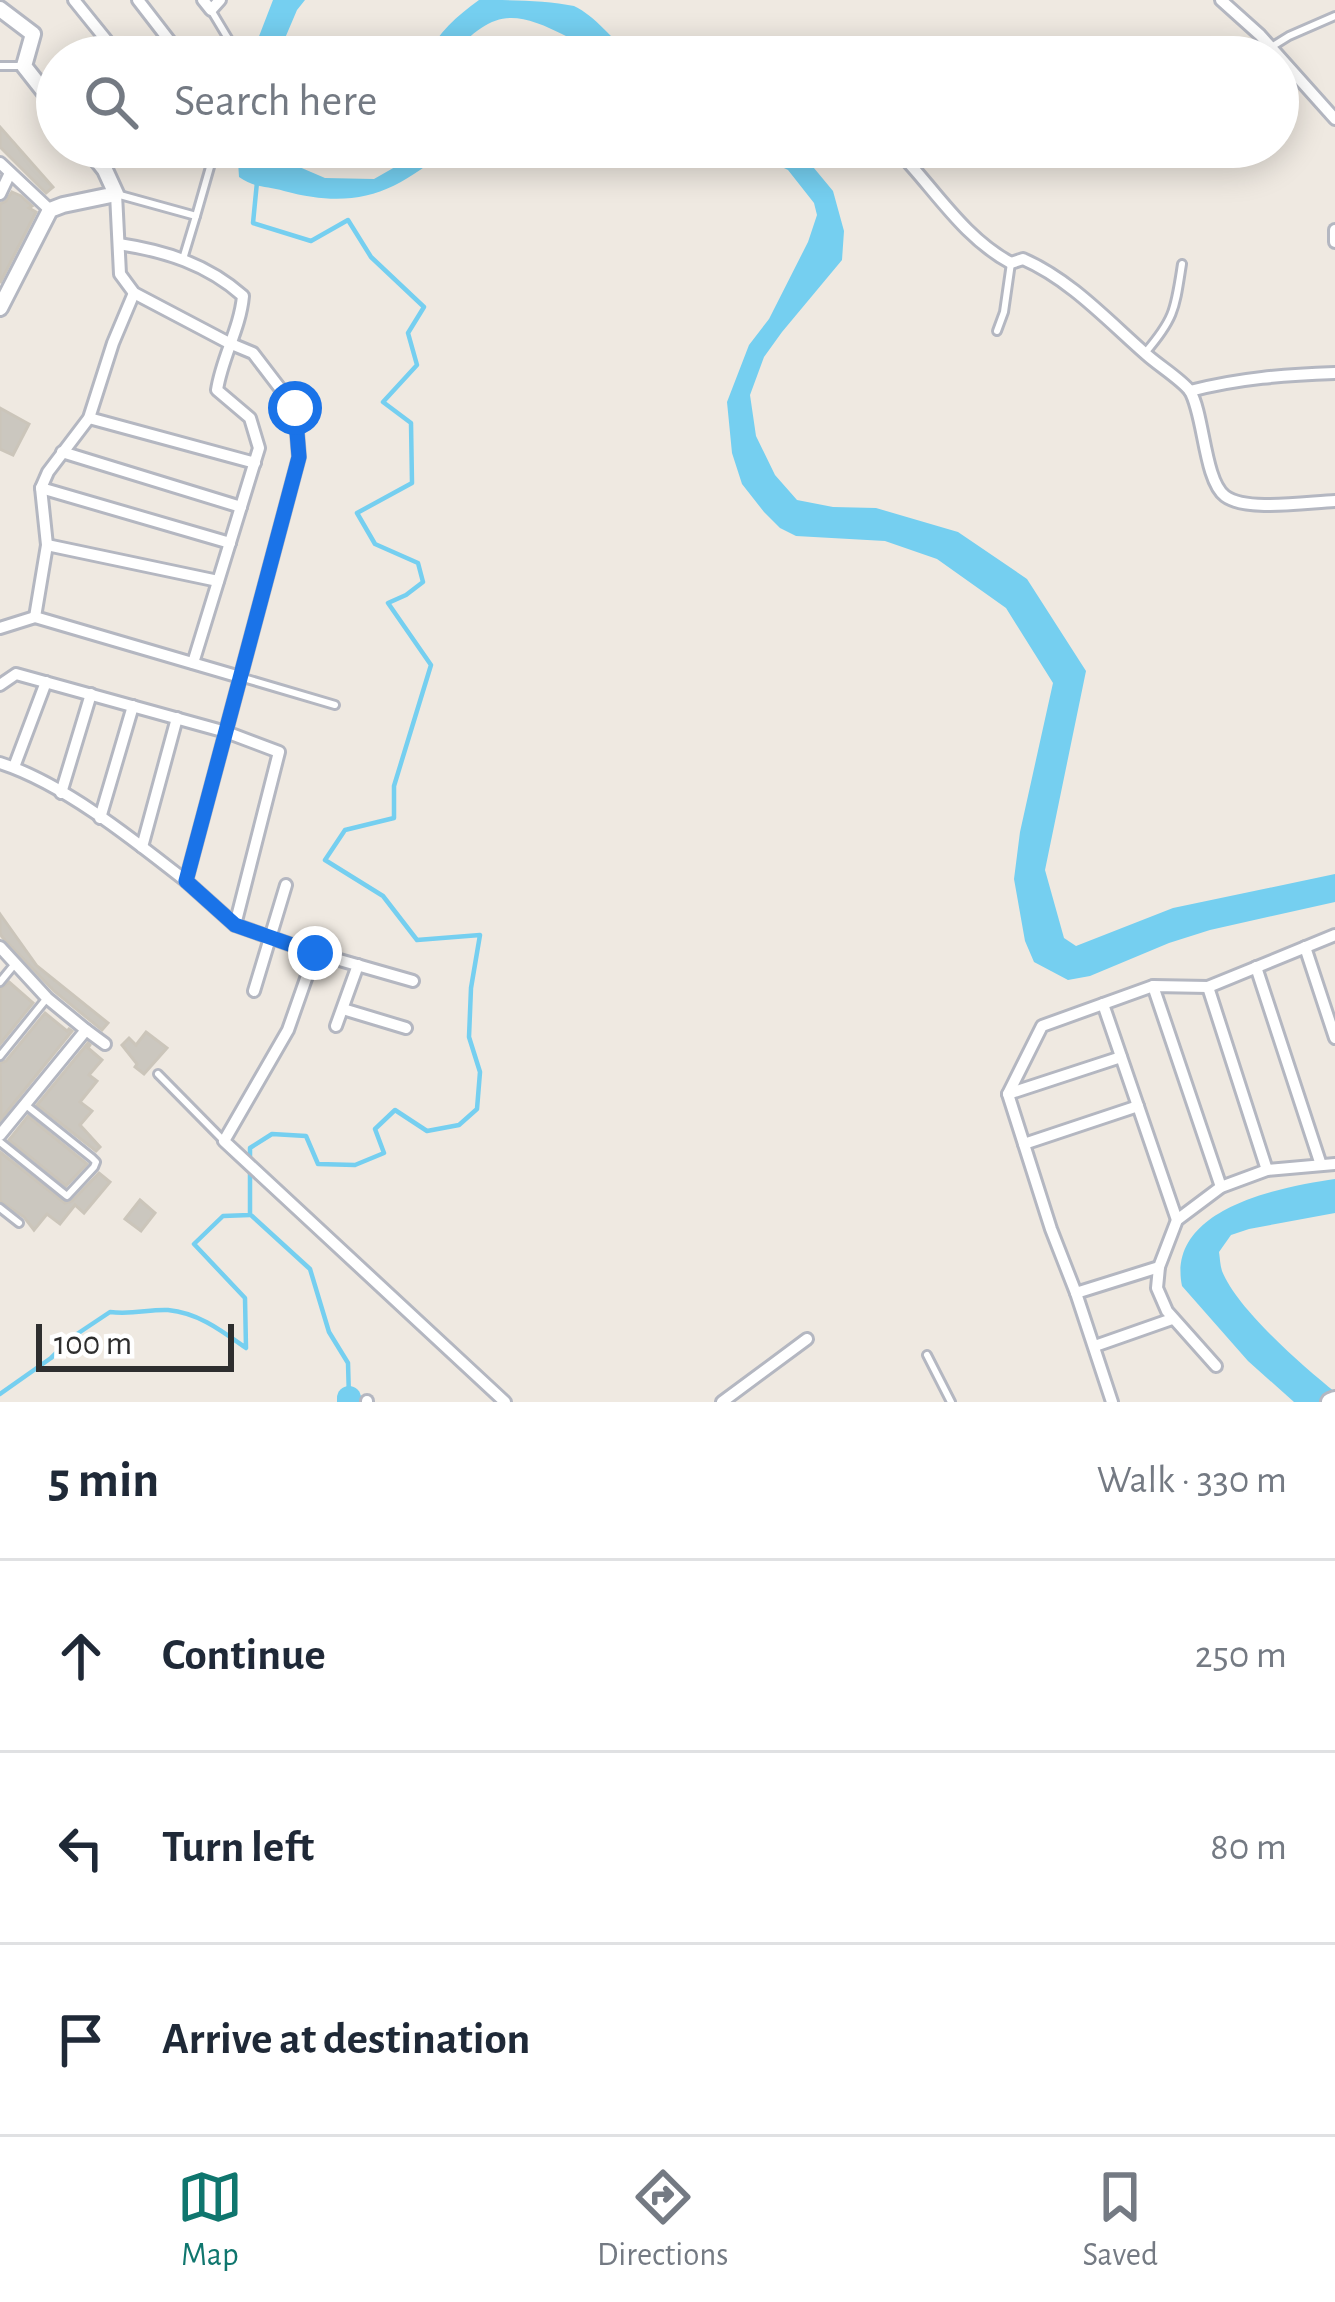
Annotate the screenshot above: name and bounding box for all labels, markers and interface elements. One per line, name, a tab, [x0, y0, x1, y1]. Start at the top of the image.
search box	[36, 36, 1299, 168]
icon: search	[78, 69, 144, 135]
text: Search here	[174, 79, 377, 124]
route start	[268, 381, 322, 435]
route end	[288, 926, 342, 980]
scale bar	[36, 1318, 234, 1371]
text: 100 m	[54, 1328, 132, 1361]
text: 5 min	[48, 1455, 159, 1506]
text: Walk · 330 m	[1097, 1461, 1287, 1500]
icon: ahead	[48, 1623, 114, 1689]
text: Continue	[162, 1633, 326, 1678]
text: 250 m	[1195, 1636, 1287, 1675]
icon: left	[48, 1815, 114, 1881]
text: Turn left	[162, 1825, 314, 1870]
text: 80 m	[1210, 1828, 1287, 1867]
icon: arrive	[48, 2007, 114, 2073]
text: Arrive at destination	[162, 2017, 530, 2062]
tab: Map	[177, 2164, 243, 2276]
tab: Directions	[597, 2164, 728, 2276]
tab: Saved	[1082, 2164, 1158, 2276]

